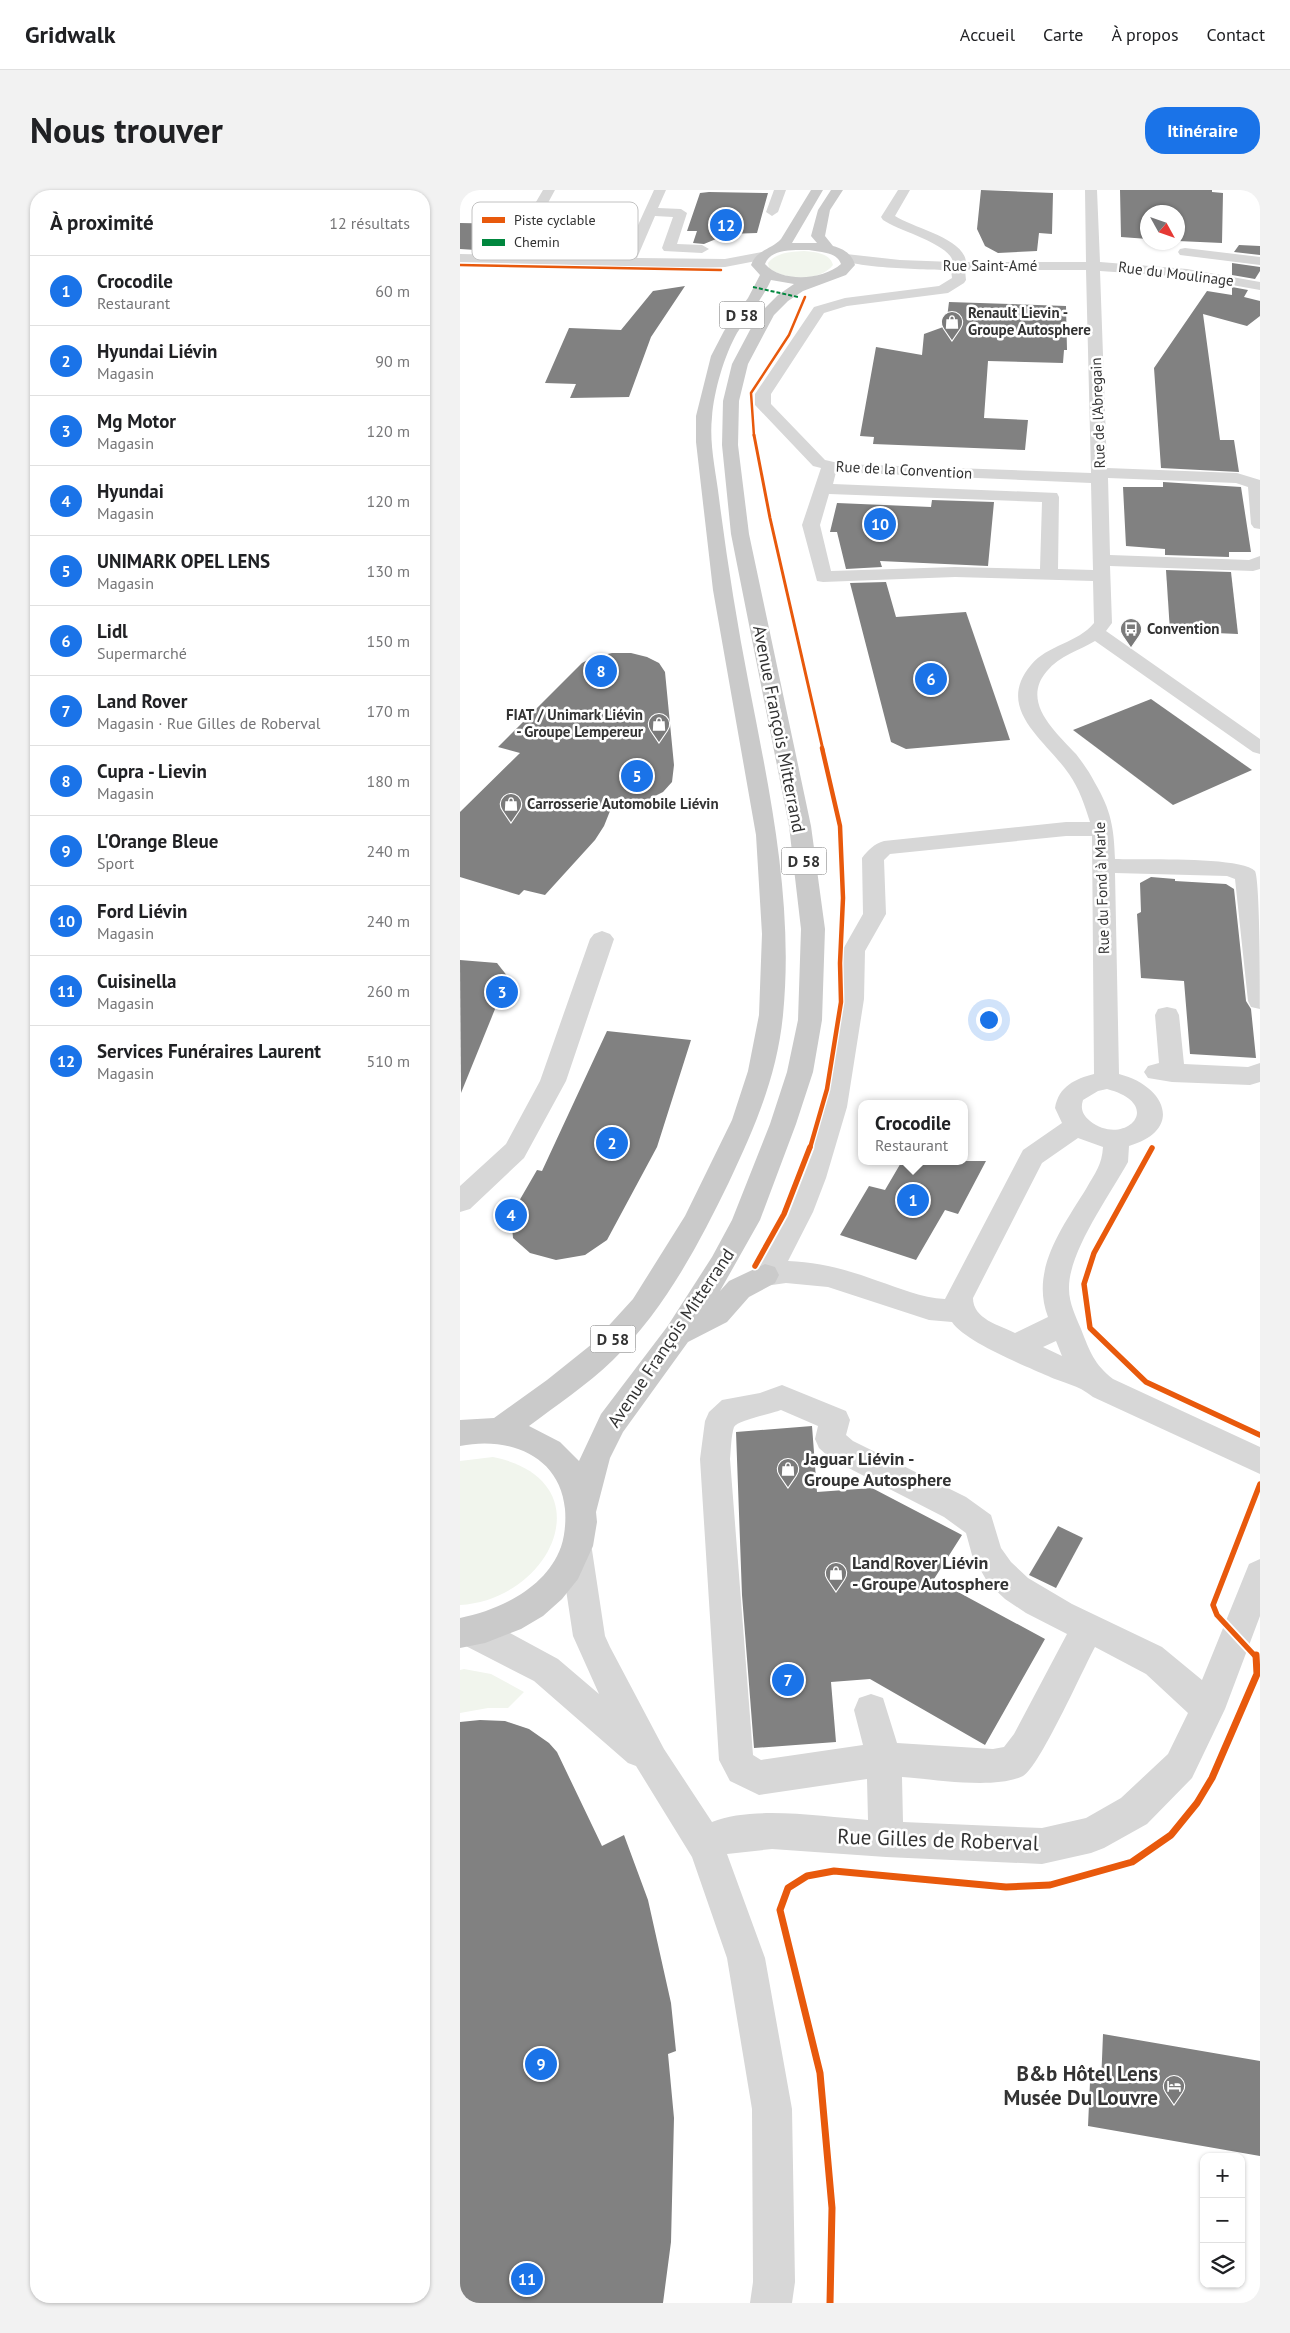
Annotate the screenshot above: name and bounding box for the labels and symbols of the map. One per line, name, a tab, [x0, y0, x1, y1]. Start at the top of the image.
legend	[472, 202, 638, 260]
north arrow	[1140, 205, 1185, 250]
pin: 12	[710, 206, 742, 244]
text: Piste cyclable	[514, 211, 596, 229]
text: Chemin	[514, 233, 560, 251]
street label: Rue Saint-Amé	[943, 256, 1037, 275]
street label: Rue du Moulinage	[1117, 257, 1235, 290]
road number: D 58	[720, 302, 764, 328]
place label: Renault Lievin - Groupe Autosphere	[968, 303, 1091, 339]
shop icon: Renault Lievin - Groupe Autosphere	[940, 310, 964, 341]
street label: Rue de l'Abregain	[1086, 357, 1109, 469]
street label: Rue de la Convention	[835, 456, 973, 483]
pin: 10	[864, 505, 896, 543]
bus stop icon: Convention	[1119, 617, 1143, 648]
place label: Convention	[1147, 619, 1219, 638]
street label: Avenue François Mitterrand	[748, 623, 811, 835]
pin: 8	[585, 652, 617, 690]
pin: 6	[915, 660, 947, 698]
place label: FIAT / Unimark Liévin - Groupe Lempereur	[506, 705, 644, 741]
shop icon: FIAT / Unimark Liévin - Groupe Lempereur	[647, 712, 671, 743]
pin: 5	[621, 757, 653, 795]
shop icon: Carrosserie Automobile Liévin	[499, 792, 523, 823]
place label: Carrosserie Automobile Liévin	[527, 794, 719, 813]
street label: Rue du Fond à Marle	[1090, 821, 1113, 955]
road number: D 58	[782, 848, 826, 874]
pin: 3	[486, 973, 518, 1011]
your location	[976, 1007, 1002, 1033]
pin: 2	[596, 1124, 628, 1162]
pin: 1	[897, 1181, 929, 1219]
pin: 4	[495, 1196, 527, 1234]
street label: Avenue François Mitterrand	[602, 1244, 739, 1431]
road number: D 58	[590, 1326, 636, 1352]
place label: Jaguar Liévin - Groupe Autosphere	[803, 1447, 952, 1491]
shop icon: Jaguar Liévin - Groupe Autosphere	[776, 1457, 800, 1488]
place label: Land Rover Liévin - Groupe Autosphere	[852, 1551, 1009, 1595]
shop icon: Land Rover Liévin - Groupe Autosphere	[824, 1561, 848, 1592]
pin: 7	[772, 1661, 804, 1699]
street label: Rue Gilles de Roberval	[837, 1822, 1039, 1857]
pin: 9	[525, 2045, 557, 2083]
place label: B&b Hôtel Lens Musée Du Louvre	[1004, 2060, 1158, 2111]
hotel icon: B&b Hôtel Lens Musée Du Louvre	[1162, 2074, 1186, 2105]
pin: 11	[511, 2260, 543, 2298]

